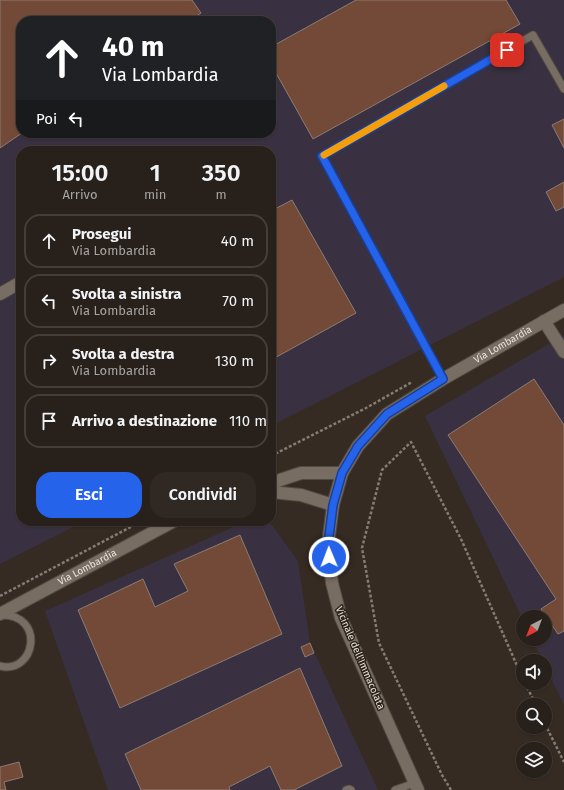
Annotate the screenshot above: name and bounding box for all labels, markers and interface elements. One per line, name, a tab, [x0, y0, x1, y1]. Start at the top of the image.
text: 40 m	[102, 30, 165, 63]
icon: ahead	[36, 32, 88, 84]
pin	[490, 33, 524, 67]
icon: arrive	[496, 39, 518, 61]
text: Via Lombardia	[102, 64, 218, 86]
icon: left	[65, 108, 87, 130]
text: Poi	[36, 110, 57, 128]
text: 15:00	[51, 159, 109, 187]
text: 1	[150, 159, 161, 187]
text: 350	[202, 159, 241, 187]
text: Arrivo	[62, 187, 98, 202]
text: min	[144, 187, 166, 202]
text: m	[216, 187, 227, 202]
text: Prosegui	[72, 225, 131, 243]
icon: ahead	[38, 230, 60, 252]
text: 40 m	[221, 232, 254, 250]
text: Via Lombardia	[72, 243, 156, 258]
text: Svolta a sinistra	[72, 285, 182, 303]
icon: left	[38, 290, 60, 312]
text: 70 m	[222, 292, 254, 310]
text: Via Lombardia	[72, 303, 156, 318]
street label: Via Lombardia	[472, 324, 534, 366]
text: Svolta a destra	[72, 345, 174, 363]
icon: right	[38, 350, 60, 372]
text: 130 m	[215, 352, 254, 370]
text: Via Lombardia	[72, 363, 156, 378]
icon: arrive	[38, 410, 60, 432]
text: Arrivo a destinazione	[72, 412, 217, 430]
text: 110 m	[229, 412, 267, 430]
button: Esci	[36, 472, 142, 518]
button: Condividi	[150, 472, 256, 518]
position arrow	[308, 536, 350, 578]
street label: Via Lombardia	[56, 547, 119, 588]
street label: Vicinale dell'Immacolata	[333, 605, 387, 711]
north arrow	[516, 610, 552, 646]
map controls	[516, 610, 552, 778]
button: sound	[516, 654, 552, 690]
button: search	[516, 698, 552, 734]
button: layers	[516, 742, 552, 778]

